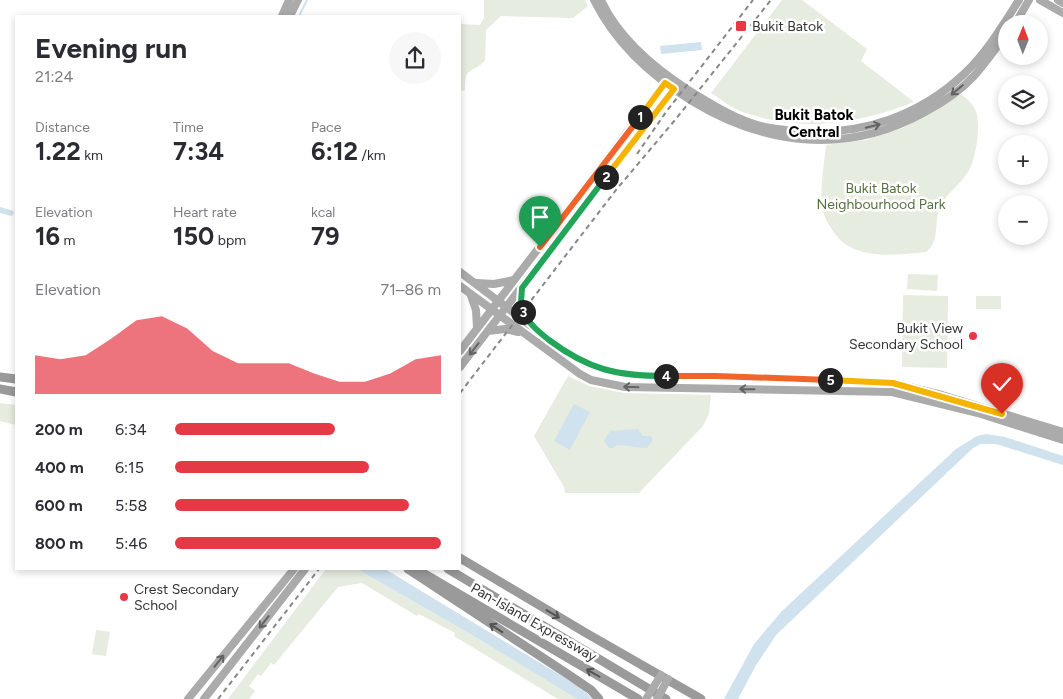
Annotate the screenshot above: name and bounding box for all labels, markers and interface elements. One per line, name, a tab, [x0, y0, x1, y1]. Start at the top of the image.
north arrow	[998, 15, 1048, 65]
map controls	[998, 15, 1048, 245]
place label: Bukit Batok	[752, 18, 823, 35]
marker: Bukit Batok	[734, 19, 748, 33]
text: Evening run	[35, 31, 187, 65]
button: share	[389, 32, 441, 84]
text: 21:24	[35, 67, 73, 86]
button: layers	[998, 75, 1048, 125]
one-way arrow	[951, 85, 964, 96]
pin: 1	[628, 104, 652, 130]
district label: Bukit Batok Central	[774, 106, 854, 141]
text: 1	[638, 109, 643, 126]
text: Distance	[35, 119, 90, 136]
text: Time	[173, 119, 204, 136]
text: Pace	[311, 119, 341, 136]
one-way arrow	[864, 121, 880, 130]
button: +	[998, 135, 1048, 185]
text: 1.22	[35, 136, 81, 166]
text: 7:34	[173, 136, 224, 166]
text: 6:12	[311, 136, 358, 166]
text: km	[81, 147, 103, 164]
text: /km	[358, 147, 386, 164]
pin: 2	[594, 164, 618, 190]
text: 2	[602, 169, 611, 186]
park label: Bukit Batok Neighbourhood Park	[817, 180, 946, 213]
button: −	[998, 195, 1048, 245]
pin	[519, 196, 561, 247]
icon: arrive	[526, 203, 554, 231]
text: Elevation	[35, 204, 93, 221]
text: Heart rate	[173, 204, 237, 221]
text: kcal	[311, 204, 335, 221]
text: 16	[35, 221, 60, 251]
text: 150	[173, 221, 214, 251]
text: 79	[311, 221, 339, 251]
text: m	[60, 232, 75, 249]
text: bpm	[214, 232, 246, 249]
text: Elevation	[35, 280, 101, 299]
text: 71–86 m	[381, 280, 441, 299]
pin: 3	[510, 300, 536, 324]
text: 3	[520, 304, 527, 321]
place label: Bukit View Secondary School	[849, 320, 963, 353]
marker: Bukit View Secondary School	[967, 330, 979, 342]
one-way arrow	[468, 342, 479, 355]
pin	[981, 363, 1023, 414]
pin: 4	[654, 364, 678, 388]
text: 4	[662, 368, 671, 385]
pin: 5	[818, 368, 842, 392]
icon: check	[988, 370, 1016, 398]
text: 5	[826, 372, 835, 389]
one-way arrow	[624, 382, 640, 392]
one-way arrow	[739, 384, 756, 394]
text: 200 m	[35, 420, 83, 439]
text: 6:34	[115, 420, 147, 439]
text: 400 m	[35, 458, 84, 477]
text: 6:15	[115, 458, 144, 477]
text: 600 m	[35, 496, 83, 515]
text: 5:58	[115, 496, 147, 515]
text: 800 m	[35, 534, 83, 553]
text: 5:46	[115, 534, 147, 553]
street label: Pan-Island Expressway	[468, 579, 600, 666]
place label: Crest Secondary School	[134, 581, 240, 614]
marker: Crest Secondary School	[118, 591, 130, 603]
one-way arrow	[545, 609, 559, 619]
one-way arrow	[259, 615, 269, 629]
one-way arrow	[489, 623, 503, 634]
one-way arrow	[213, 655, 224, 668]
one-way arrow	[586, 667, 600, 677]

